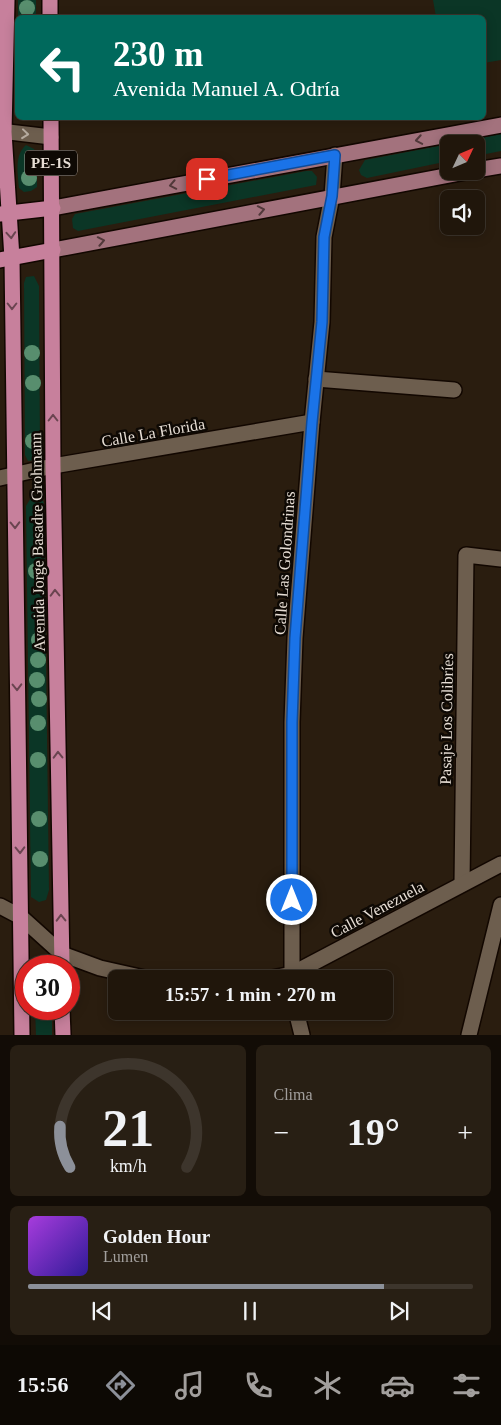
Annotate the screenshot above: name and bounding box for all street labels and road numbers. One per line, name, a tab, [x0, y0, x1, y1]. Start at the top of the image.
road number: PE-1S	[25, 150, 77, 176]
street label: Calle La Florida	[100, 415, 206, 450]
street label: Avenida Jorge Basadre Grohmann	[27, 432, 49, 652]
street label: Calle Las Golondrinas	[271, 491, 298, 635]
street label: Pasaje Los Colibríes	[437, 653, 457, 785]
street label: Calle Venezuela	[328, 878, 427, 941]

